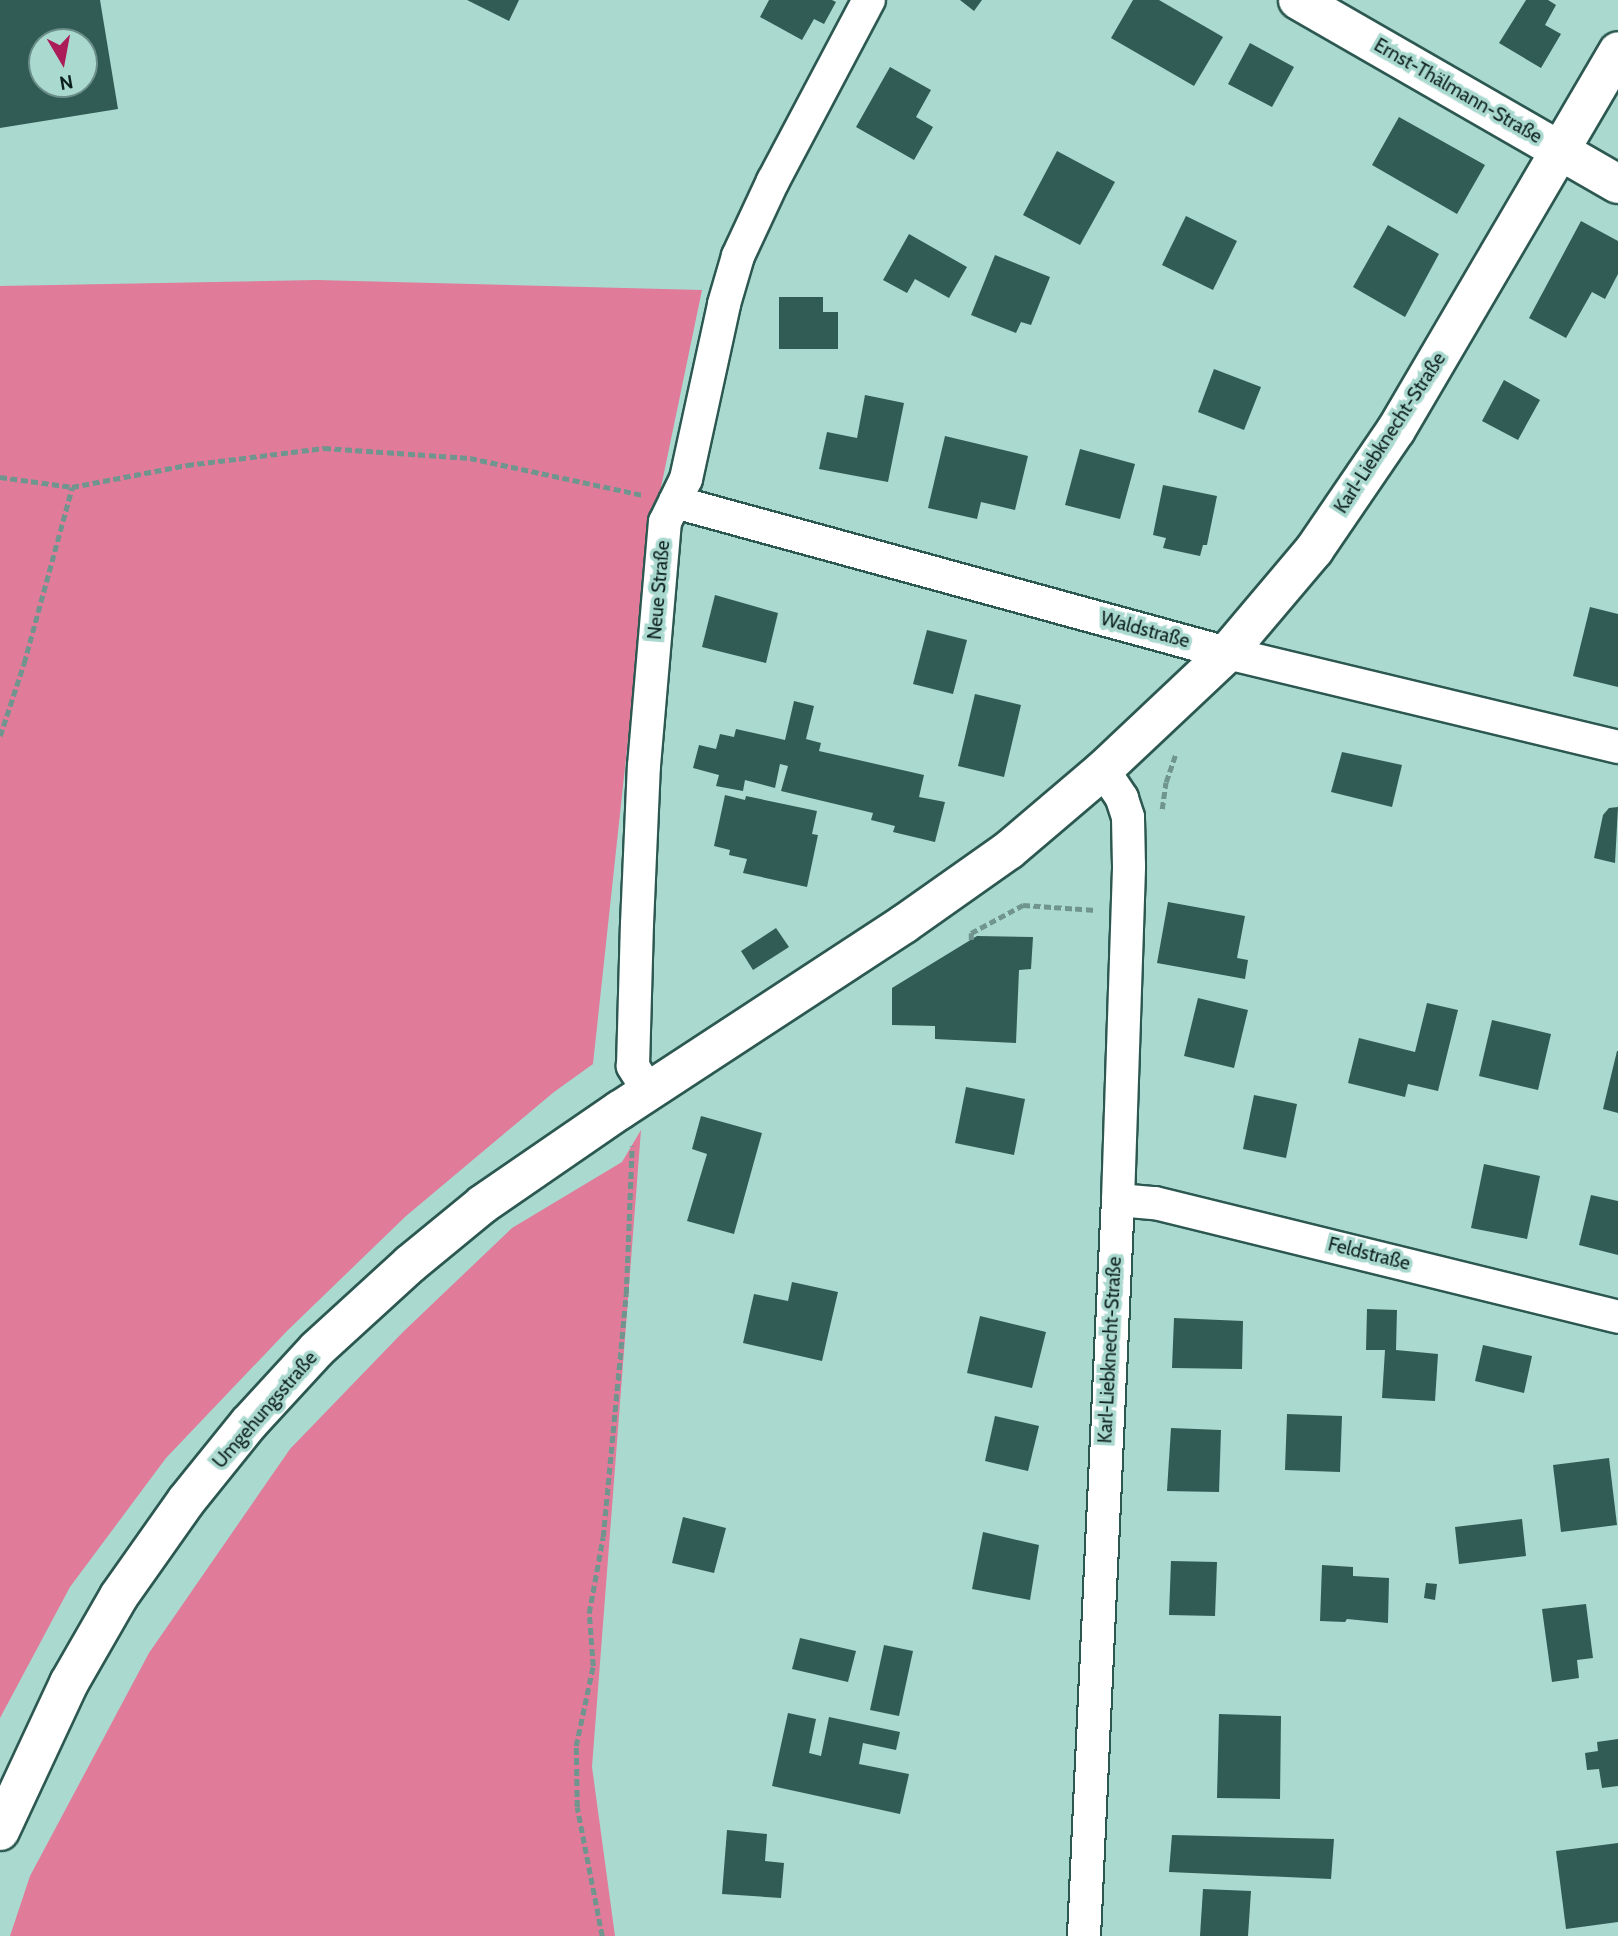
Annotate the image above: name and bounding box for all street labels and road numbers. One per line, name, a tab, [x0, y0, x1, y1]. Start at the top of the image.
street label: Ernst-Thälmann-Straße	[1370, 34, 1546, 148]
street label: Karl-Liebknecht-Straße	[1330, 348, 1450, 518]
street label: Neue Straße	[643, 539, 675, 641]
street label: Waldstraße	[1098, 607, 1192, 653]
street label: Feldstraße	[1326, 1233, 1412, 1275]
street label: Karl-Liebknecht-Straße	[1094, 1256, 1126, 1444]
street label: Umgehungsstraße	[208, 1347, 322, 1473]

